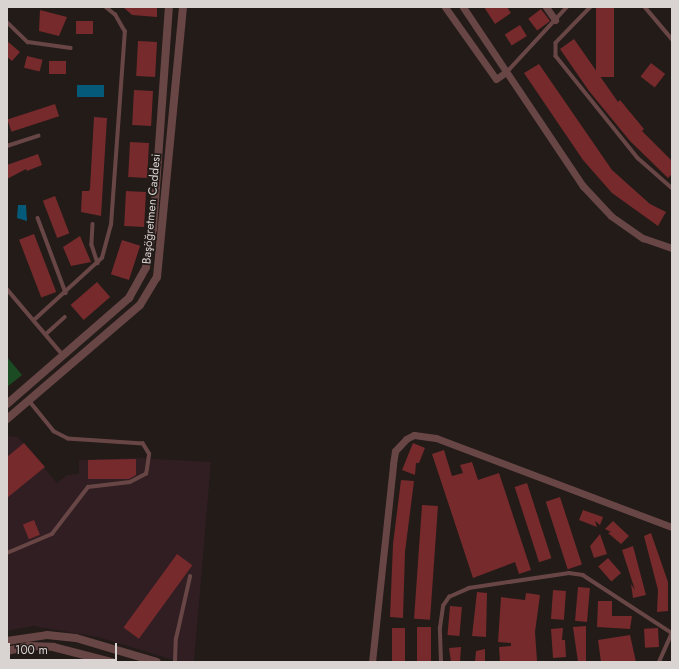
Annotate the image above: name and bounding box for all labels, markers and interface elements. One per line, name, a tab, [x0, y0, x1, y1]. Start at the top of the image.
street label: Başöğretmen Caddesi	[140, 153, 164, 265]
scale bar	[10, 635, 119, 661]
text: 100 m	[15, 641, 48, 659]

